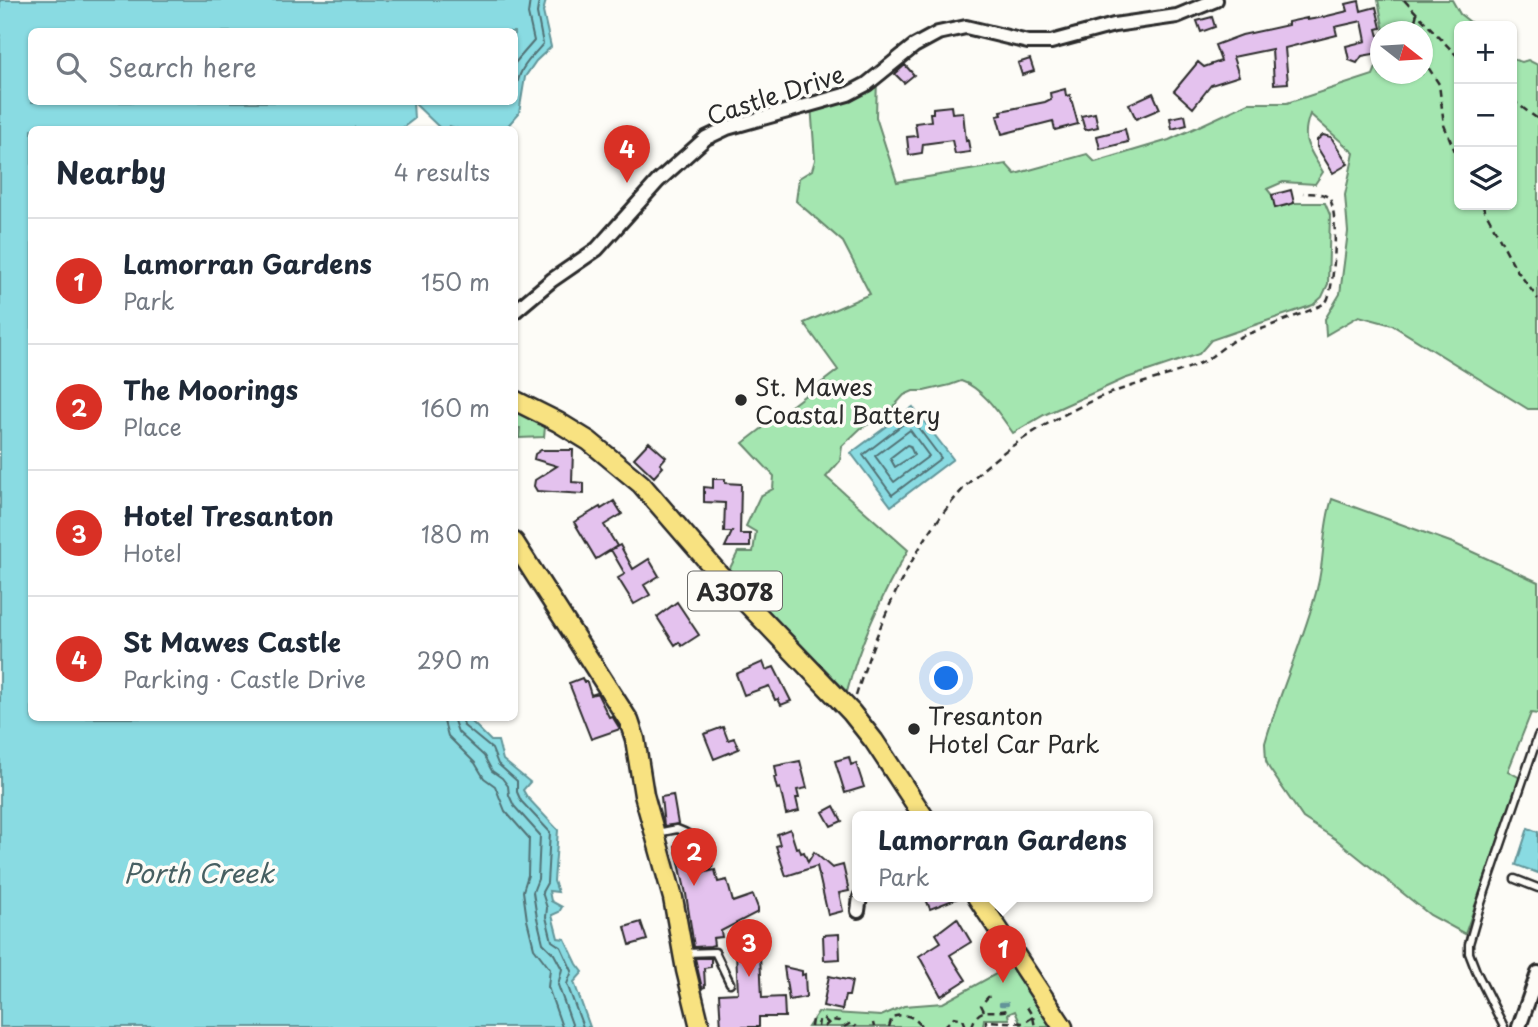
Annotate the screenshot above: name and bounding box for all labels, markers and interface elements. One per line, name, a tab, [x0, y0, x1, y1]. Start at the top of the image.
north arrow	[1370, 21, 1433, 84]
map controls	[1454, 21, 1517, 210]
button: +	[1454, 21, 1517, 84]
search box	[28, 28, 518, 105]
text: Search here	[108, 47, 257, 86]
icon: search	[52, 48, 90, 86]
street label: Castle Drive	[702, 55, 848, 133]
button: −	[1454, 84, 1517, 147]
pin: 4	[604, 125, 650, 183]
button: layers	[1454, 147, 1517, 210]
text: Nearby	[56, 149, 166, 194]
text: 4 results	[394, 154, 490, 189]
text: Lamorran Gardens	[123, 244, 372, 283]
text: 1	[74, 264, 85, 299]
text: 150 m	[421, 264, 490, 299]
text: Park	[123, 283, 174, 318]
place label: St. Mawes Coastal Battery	[755, 368, 941, 432]
text: The Moorings	[123, 370, 298, 409]
text: 2	[71, 390, 87, 425]
text: 160 m	[421, 390, 490, 425]
marker: St. Mawes Coastal Battery	[733, 392, 749, 408]
text: Place	[123, 409, 182, 444]
text: Hotel Tresanton	[123, 496, 334, 535]
text: 3	[71, 516, 87, 551]
text: 180 m	[421, 516, 490, 551]
text: Hotel	[123, 535, 182, 570]
road number: A3078	[688, 572, 782, 610]
text: St Mawes Castle	[123, 622, 341, 661]
text: 4	[71, 642, 87, 677]
text: 290 m	[417, 642, 490, 677]
text: Parking · Castle Drive	[123, 661, 366, 696]
your location	[929, 661, 963, 695]
place label: Tresanton Hotel Car Park	[928, 697, 1100, 761]
marker: Tresanton Hotel Car Park	[906, 721, 922, 737]
popup	[852, 811, 1153, 902]
text: Lamorran Gardens	[878, 820, 1127, 859]
pin: 2	[671, 828, 717, 886]
water label: Porth Creek	[124, 853, 275, 892]
text: Park	[878, 859, 929, 894]
pin: 3	[726, 919, 772, 977]
pin: 1	[980, 925, 1026, 983]

